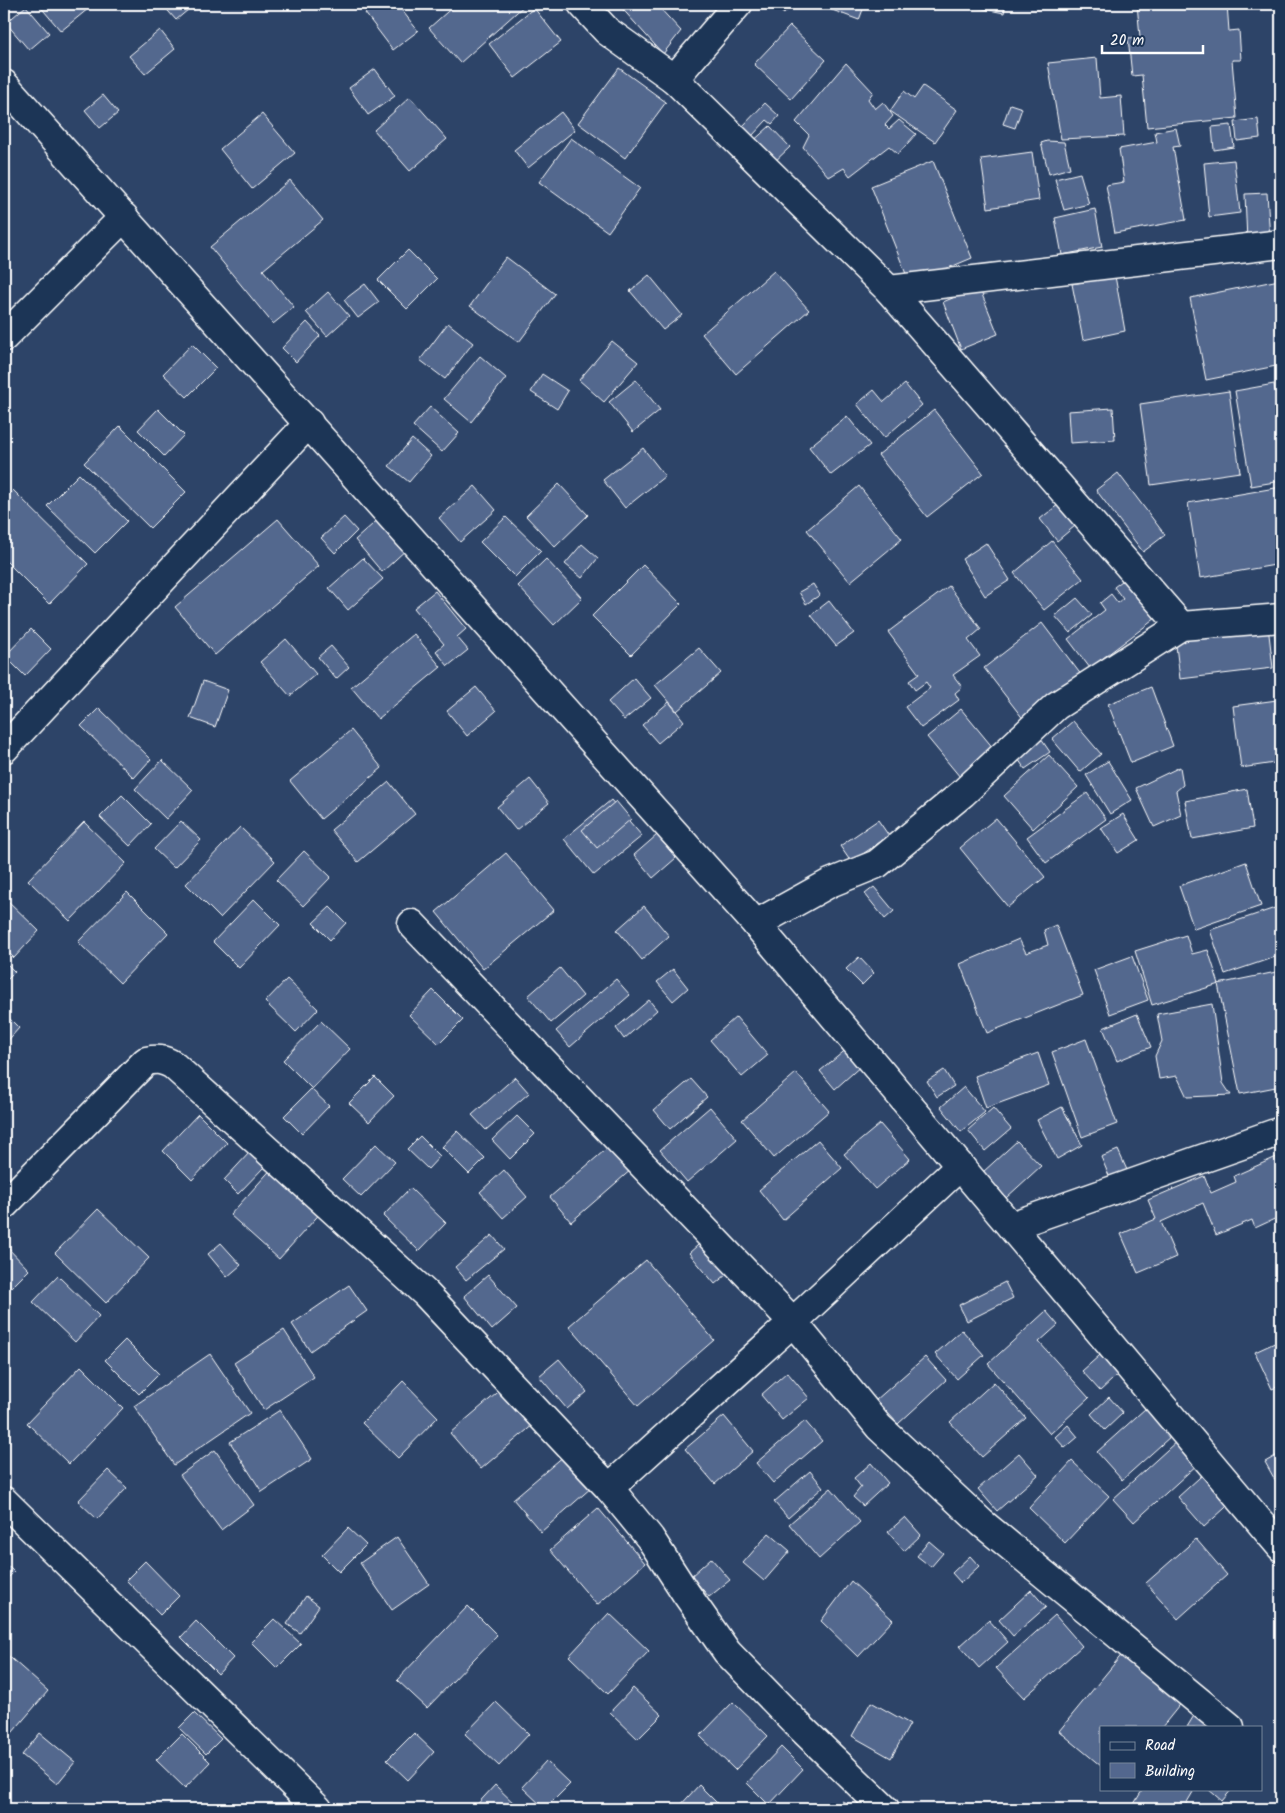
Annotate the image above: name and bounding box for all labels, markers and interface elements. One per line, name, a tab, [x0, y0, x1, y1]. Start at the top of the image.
scale bar	[1102, 22, 1204, 54]
text: 20 m	[1110, 29, 1144, 53]
legend	[1100, 1726, 1262, 1790]
text: Road	[1145, 1734, 1176, 1758]
text: Building	[1145, 1760, 1195, 1784]

